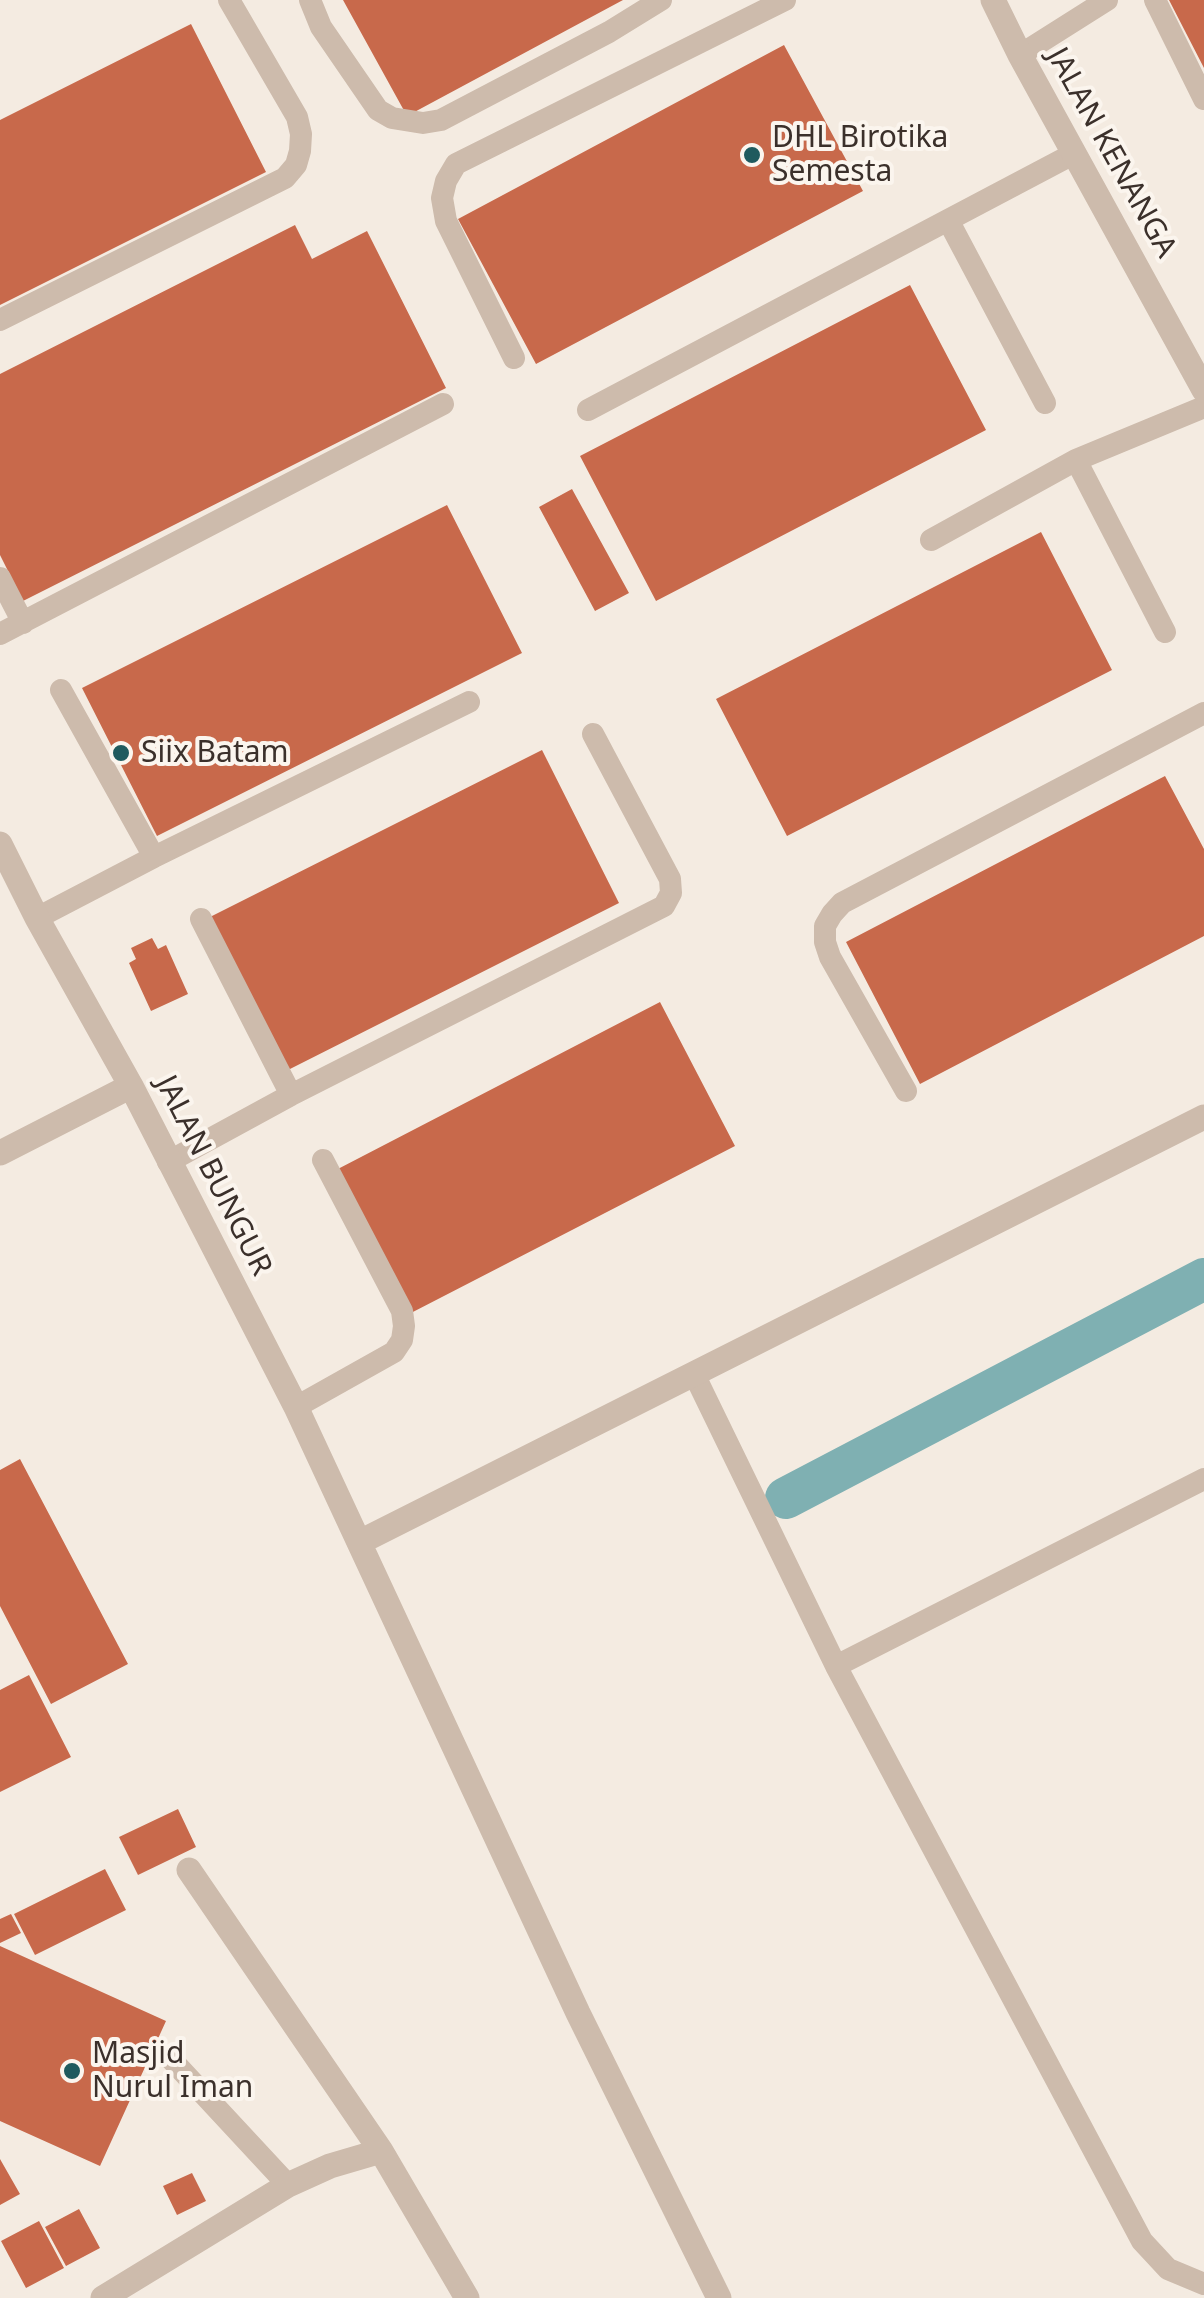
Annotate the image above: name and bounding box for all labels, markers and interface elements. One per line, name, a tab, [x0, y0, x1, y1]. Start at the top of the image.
street label: JALAN KENANGA	[1039, 42, 1183, 264]
place label: DHL Birotika Semesta	[772, 120, 948, 190]
marker: DHL Birotika Semesta	[741, 144, 763, 166]
place label: Siix Batam	[141, 735, 289, 771]
marker: Siix Batam	[110, 742, 132, 764]
street label: JALAN BUNGUR	[147, 1070, 279, 1282]
place label: Masjid Nurul Iman	[92, 2036, 253, 2106]
marker: Masjid Nurul Iman	[61, 2060, 83, 2082]

